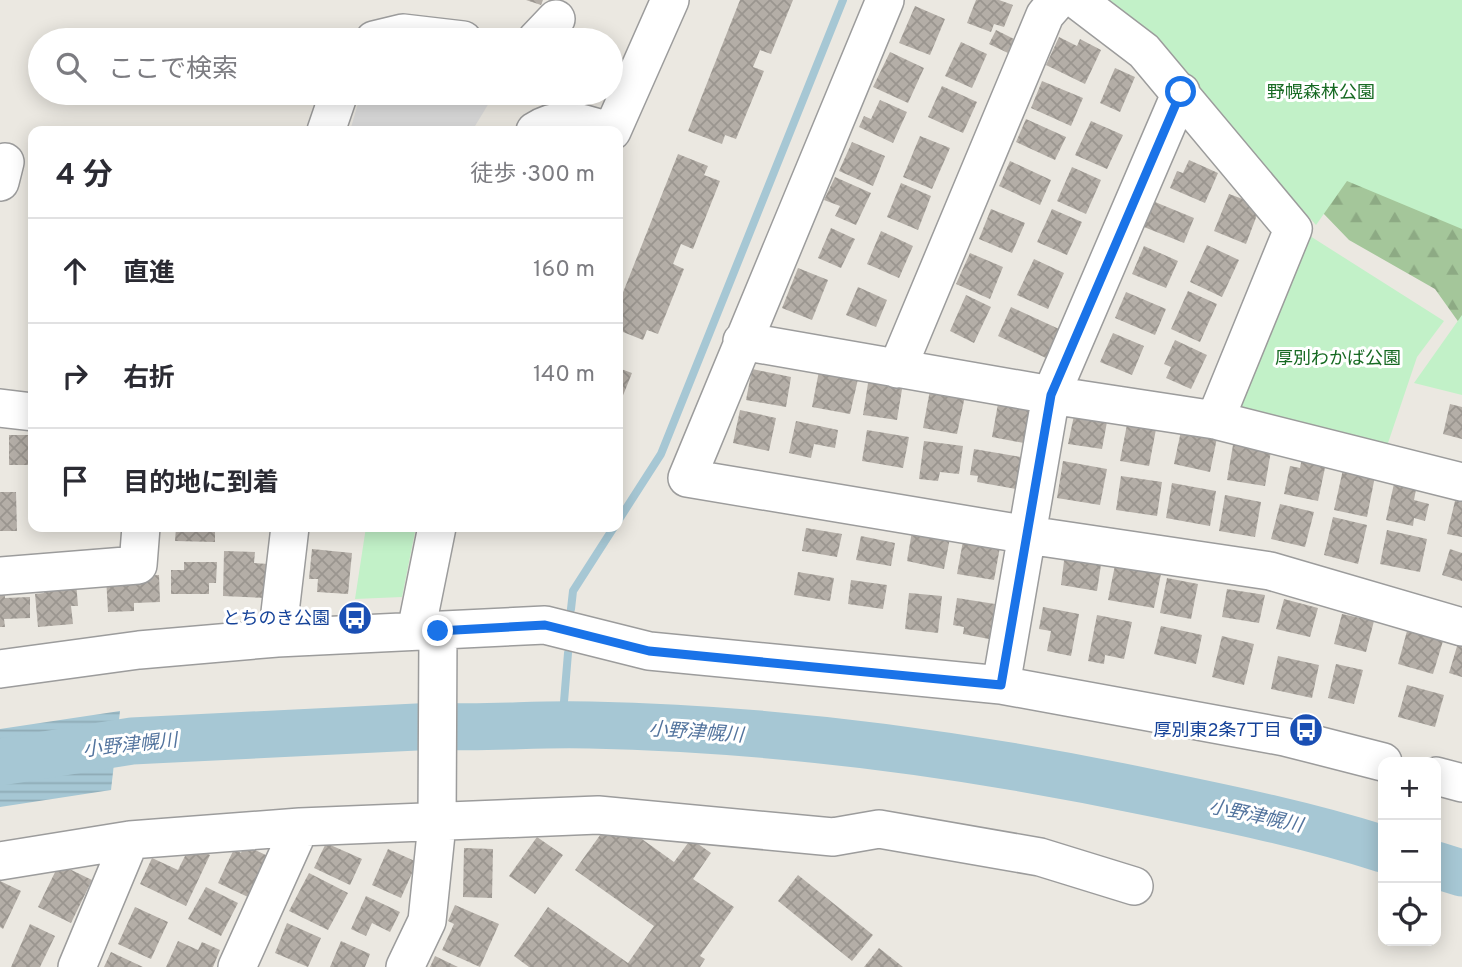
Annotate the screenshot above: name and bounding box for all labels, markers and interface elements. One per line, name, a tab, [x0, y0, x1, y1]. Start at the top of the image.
search box	[28, 28, 623, 105]
icon: search	[52, 48, 90, 86]
text: ここで検索	[108, 54, 238, 87]
route start	[1165, 76, 1196, 107]
park label: 野幌森林公園	[1267, 82, 1375, 105]
text: 4 分	[56, 158, 113, 195]
text: 徒歩 · 300 m	[470, 161, 595, 190]
icon: ahead	[56, 252, 94, 290]
text: 160 m	[533, 256, 595, 285]
text: 直進	[123, 258, 175, 291]
park label: 厚別わかば公園	[1275, 348, 1401, 371]
icon: right	[56, 357, 94, 395]
text: 140 m	[533, 361, 595, 390]
text: 右折	[123, 363, 175, 396]
icon: arrive	[56, 462, 94, 500]
text: 目的地に到着	[123, 468, 279, 501]
bus stop icon: とちのき公園	[336, 599, 374, 637]
place label: とちのき公園	[223, 608, 330, 631]
route end	[422, 615, 453, 646]
bus stop icon: 厚別東2条7丁目	[1287, 711, 1325, 749]
water label: 小野津幌川	[648, 718, 746, 748]
place label: 厚別東2条7丁目	[1154, 720, 1282, 743]
water label: 小野津幌川	[82, 729, 181, 763]
map controls	[1378, 757, 1441, 946]
button: +	[1378, 757, 1441, 820]
water label: 小野津幌川	[1207, 795, 1306, 839]
button: −	[1378, 820, 1441, 883]
button: locate	[1378, 883, 1441, 946]

